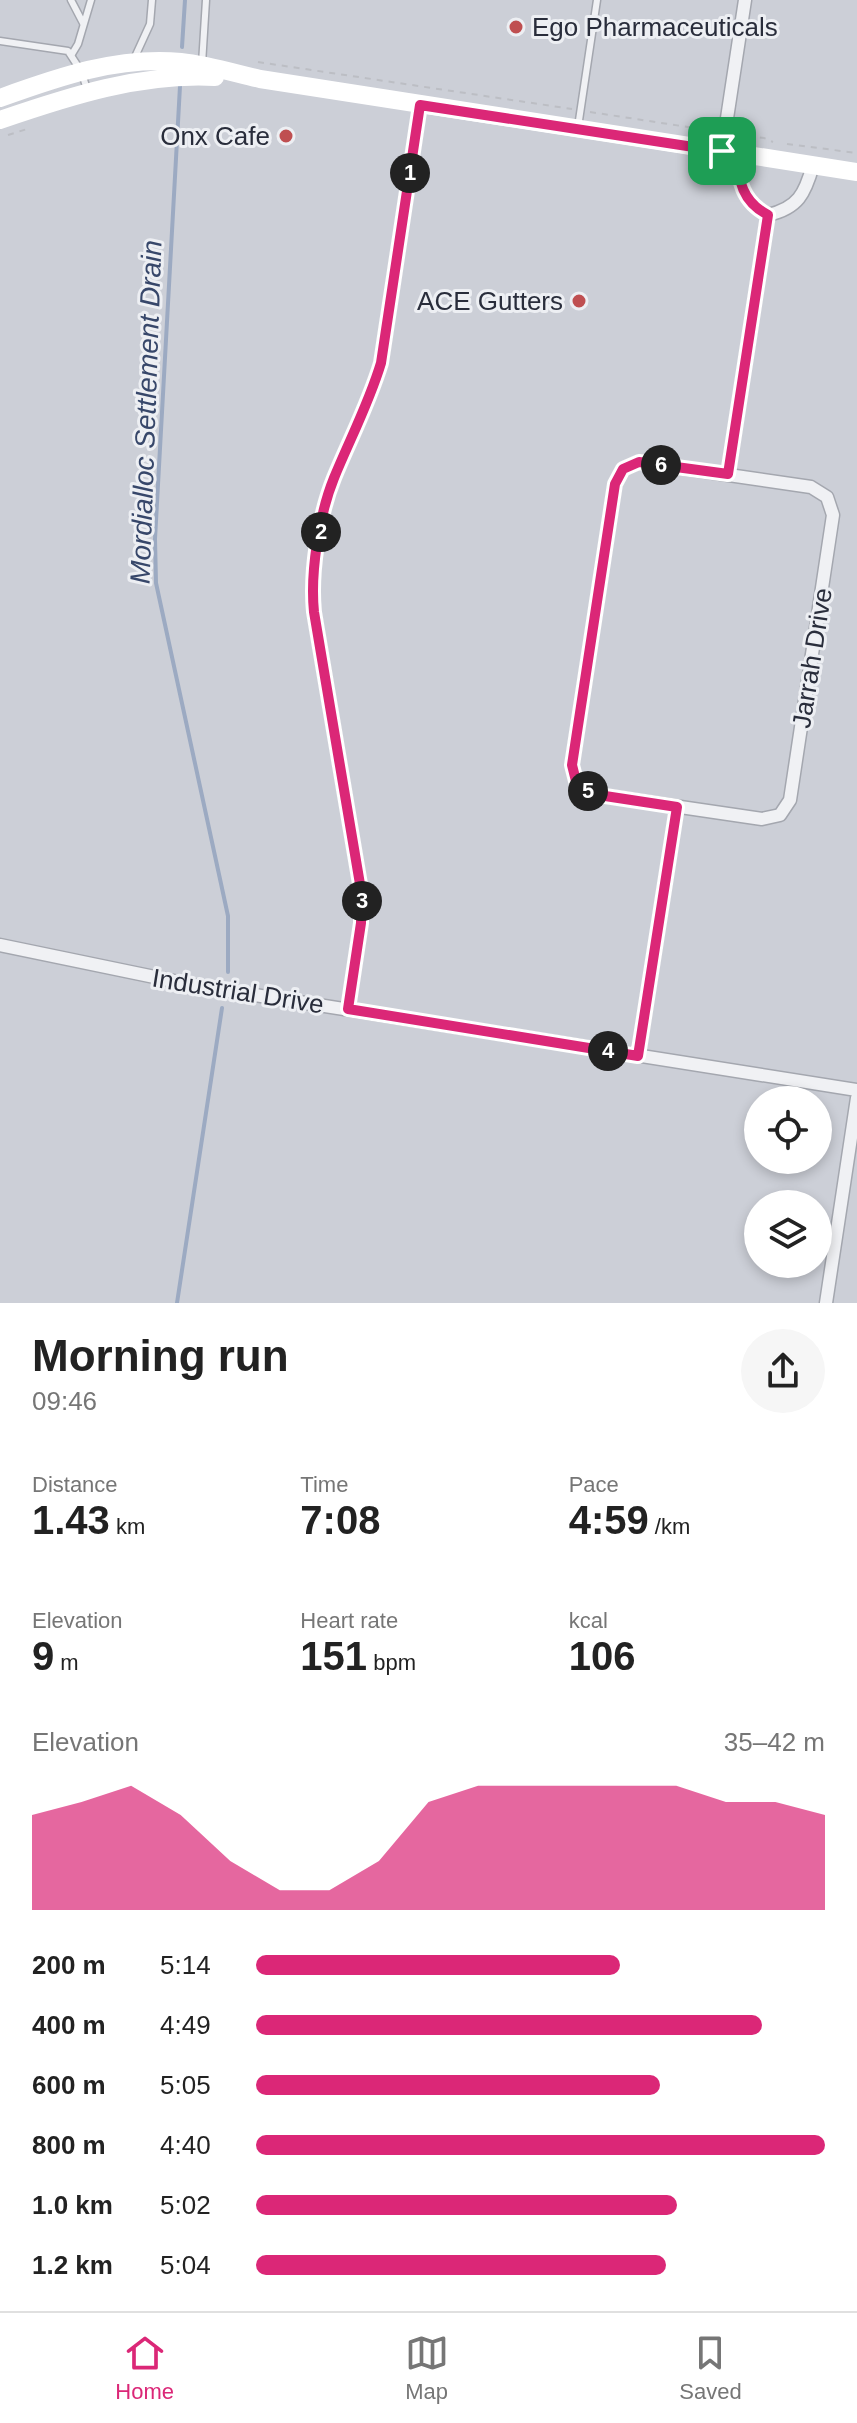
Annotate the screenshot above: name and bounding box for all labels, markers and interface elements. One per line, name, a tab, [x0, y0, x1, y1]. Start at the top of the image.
place label: Ego Pharmaceuticals	[532, 12, 778, 42]
marker: Ego Pharmaceuticals	[507, 18, 525, 36]
pin	[688, 117, 756, 185]
place label: Onx Cafe	[160, 121, 270, 151]
marker: Onx Cafe	[277, 127, 295, 145]
icon: arrive	[700, 129, 744, 173]
pin: 1	[390, 153, 430, 193]
text: 1	[404, 160, 416, 185]
water label: Mordialloc Settlement Drain	[125, 240, 167, 584]
place label: ACE Gutters	[417, 286, 563, 316]
marker: ACE Gutters	[570, 292, 588, 310]
pin: 6	[641, 445, 681, 485]
text: 6	[655, 452, 667, 477]
pin: 2	[301, 512, 341, 552]
text: 2	[315, 519, 327, 544]
street label: Jarrah Drive	[786, 586, 838, 730]
pin: 5	[568, 771, 608, 811]
text: 5	[582, 778, 594, 803]
pin: 3	[342, 881, 382, 921]
text: 3	[356, 888, 368, 913]
street label: Industrial Drive	[150, 963, 326, 1019]
pin: 4	[588, 1031, 628, 1071]
text: 4	[602, 1038, 614, 1063]
map controls	[744, 1086, 832, 1278]
button: locate	[744, 1086, 832, 1174]
button: layers	[744, 1190, 832, 1278]
button: share	[741, 1329, 825, 1413]
text: Morning run	[32, 1331, 289, 1380]
text: 09:46	[32, 1386, 97, 1416]
text: Distance	[32, 1472, 118, 1497]
text: Time	[300, 1472, 348, 1497]
text: Pace	[569, 1472, 619, 1497]
text: 1.43	[32, 1498, 110, 1542]
text: 7:08	[300, 1498, 380, 1542]
text: 4:59	[569, 1498, 649, 1542]
text: km	[110, 1514, 145, 1539]
text: /km	[649, 1514, 690, 1539]
text: Elevation	[32, 1608, 123, 1633]
text: Heart rate	[300, 1608, 398, 1633]
text: kcal	[569, 1608, 608, 1633]
text: 9	[32, 1634, 54, 1678]
text: 151	[300, 1634, 367, 1678]
text: 106	[569, 1634, 635, 1678]
text: m	[54, 1650, 79, 1675]
text: bpm	[367, 1650, 416, 1675]
text: Elevation	[32, 1727, 139, 1757]
text: 35–42 m	[724, 1727, 825, 1757]
text: 200 m	[32, 1950, 106, 1980]
text: 5:14	[160, 1950, 211, 1980]
text: 400 m	[32, 2010, 106, 2040]
text: 4:49	[160, 2010, 211, 2040]
text: 600 m	[32, 2070, 106, 2100]
text: 5:05	[160, 2070, 211, 2100]
text: 800 m	[32, 2130, 106, 2160]
text: 4:40	[160, 2130, 211, 2160]
text: 1.0 km	[32, 2190, 113, 2220]
text: 5:02	[160, 2190, 211, 2220]
text: 1.2 km	[32, 2250, 113, 2280]
text: 5:04	[160, 2250, 211, 2280]
tab: Home	[115, 2331, 174, 2405]
tab: Map	[405, 2331, 449, 2405]
tab: Saved	[679, 2331, 742, 2405]

